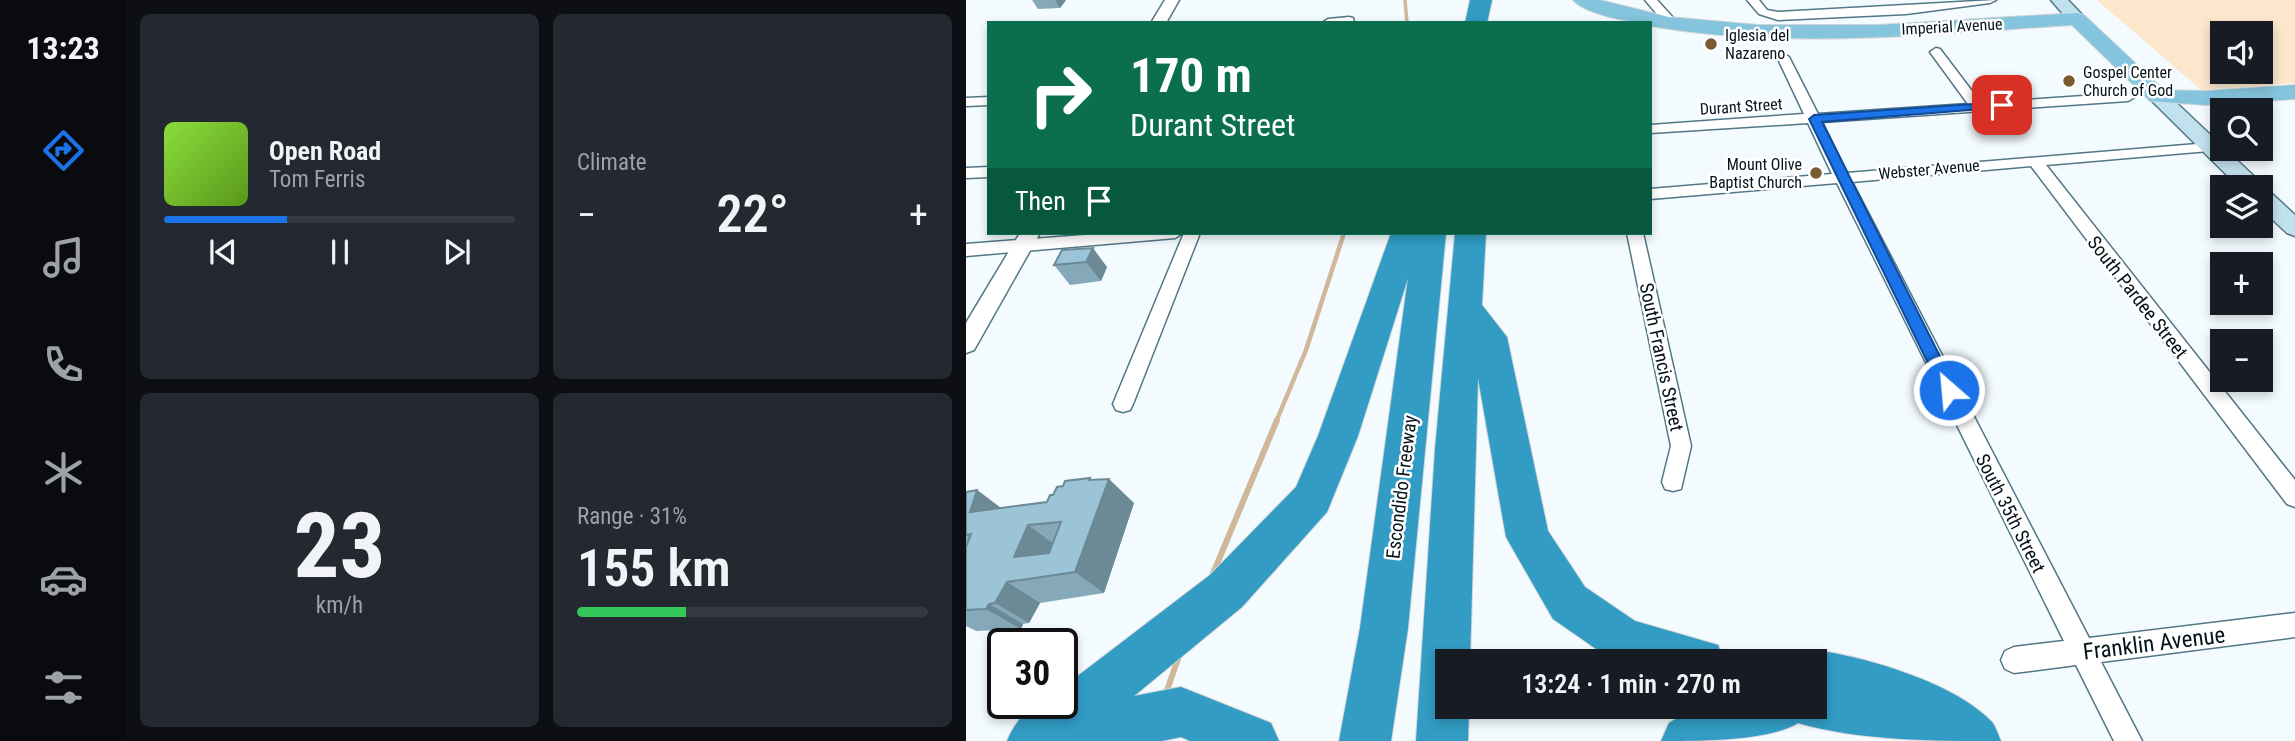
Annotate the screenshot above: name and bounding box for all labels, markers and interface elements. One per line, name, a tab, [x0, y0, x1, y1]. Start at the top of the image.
street label: Imperial Avenue	[1901, 14, 2003, 39]
map controls	[2210, 21, 2273, 392]
button: sound	[2210, 21, 2273, 84]
place label: Iglesia del Nazareno	[1725, 26, 1789, 63]
text: 13:23	[26, 29, 100, 67]
marker: Iglesia del Nazareno	[1703, 36, 1719, 52]
text: 170 m	[1130, 47, 1252, 104]
icon: right	[1015, 49, 1106, 140]
place label: Gospel Center Church of God	[2083, 63, 2173, 100]
marker: Gospel Center Church of God	[2061, 73, 2077, 89]
pin	[1972, 75, 2032, 135]
icon: arrive	[1983, 86, 2021, 124]
street label: Durant Street	[1699, 94, 1783, 119]
button: search	[2210, 98, 2273, 161]
text: Durant Street	[1130, 106, 1295, 144]
icon: directions	[39, 126, 88, 175]
text: Open Road	[269, 136, 381, 166]
text: Climate	[577, 149, 647, 176]
place label: Mount Olive Baptist Church	[1709, 155, 1802, 192]
street label: Webster Avenue	[1878, 156, 1980, 183]
marker: Mount Olive Baptist Church	[1808, 165, 1824, 181]
text: Tom Ferris	[269, 166, 365, 193]
button: layers	[2210, 175, 2273, 238]
icon: arrive	[1080, 182, 1118, 220]
text: 22°	[716, 184, 789, 245]
text: Then	[1015, 186, 1066, 216]
text: −	[577, 193, 596, 237]
text: +	[909, 193, 928, 237]
street label: South Pardee Street	[2083, 232, 2193, 363]
icon: music	[39, 233, 88, 282]
icon: previous	[204, 233, 242, 271]
icon: pause	[321, 233, 359, 271]
icon: next	[438, 233, 476, 271]
button: +	[2210, 252, 2273, 315]
street label: South Francis Street	[1635, 281, 1688, 433]
button: −	[2210, 329, 2273, 392]
icon: phone	[39, 340, 88, 389]
position arrow	[1912, 353, 1986, 427]
street label: Escondido Freeway	[1381, 414, 1422, 560]
icon: climate	[39, 448, 88, 497]
street label: South 35th Street	[1971, 450, 2050, 576]
text: 23	[294, 493, 385, 599]
text: Range · 31%	[577, 503, 687, 530]
text: 155 km	[577, 538, 731, 599]
icon: car	[39, 555, 88, 604]
text: km/h	[316, 592, 363, 619]
street label: Franklin Avenue	[2081, 621, 2227, 666]
speed limit sign: 30	[987, 628, 1078, 719]
icon: filters	[39, 663, 88, 712]
text: 13:24 · 1 min · 270 m	[1521, 669, 1741, 699]

